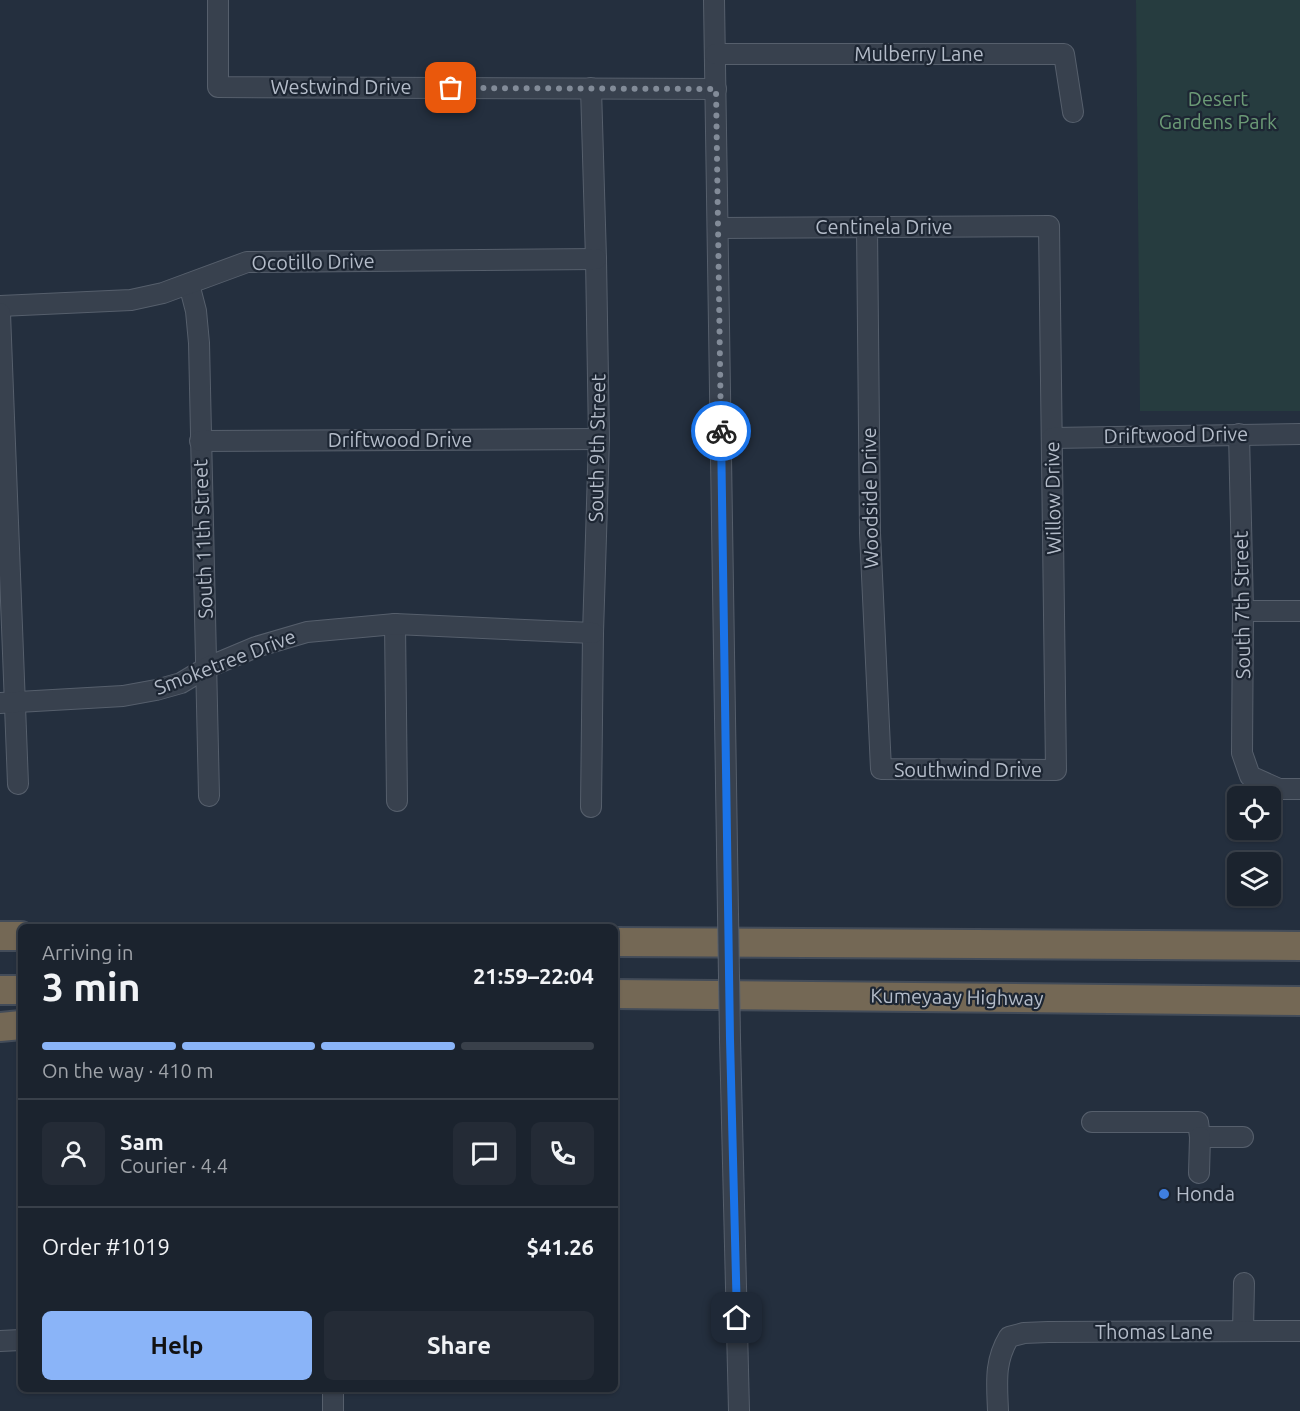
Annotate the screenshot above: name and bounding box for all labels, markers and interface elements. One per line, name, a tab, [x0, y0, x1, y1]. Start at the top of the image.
street label: Mulberry Lane	[854, 42, 984, 65]
pin	[425, 62, 476, 113]
icon: bag	[434, 71, 467, 104]
street label: Westwind Drive	[270, 75, 412, 98]
park label: Desert Gardens Park	[1159, 87, 1277, 133]
street label: Centinela Drive	[815, 215, 953, 238]
street label: Ocotillo Drive	[251, 249, 375, 274]
street label: South 9th Street	[584, 373, 609, 522]
courier	[691, 401, 751, 461]
icon: bike	[705, 415, 738, 448]
street label: Driftwood Drive	[1104, 422, 1248, 447]
street label: Woodside Drive	[857, 427, 882, 569]
street label: Driftwood Drive	[328, 428, 472, 451]
street label: Willow Drive	[1040, 441, 1065, 555]
street label: South 11th Street	[188, 459, 217, 619]
street label: South 7th Street	[1229, 530, 1254, 679]
street label: Smoketree Drive	[151, 624, 299, 699]
street label: Southwind Drive	[894, 758, 1042, 781]
map controls	[1227, 786, 1281, 906]
button: locate	[1227, 786, 1281, 840]
button: layers	[1227, 852, 1281, 906]
text: Arriving in	[42, 941, 133, 964]
text: 21:59–22:04	[473, 963, 594, 988]
text: 3 min	[42, 965, 141, 1008]
street label: Kumeyaay Highway	[870, 983, 1044, 1010]
text: On the way · 410 m	[42, 1059, 214, 1082]
button: person	[42, 1122, 105, 1185]
button: chat	[453, 1122, 516, 1185]
button: phone	[531, 1122, 594, 1185]
text: Sam	[120, 1129, 164, 1154]
text: Courier · 4.4	[120, 1154, 228, 1177]
place label: Honda	[1176, 1182, 1235, 1205]
marker: Honda	[1157, 1187, 1171, 1201]
text: Order #1019	[42, 1234, 170, 1259]
text: $41.26	[527, 1234, 594, 1259]
pin	[711, 1292, 762, 1343]
icon: home	[720, 1301, 753, 1334]
button: Help	[42, 1311, 312, 1380]
button: Share	[324, 1311, 594, 1380]
street label: Thomas Lane	[1095, 1320, 1213, 1343]

